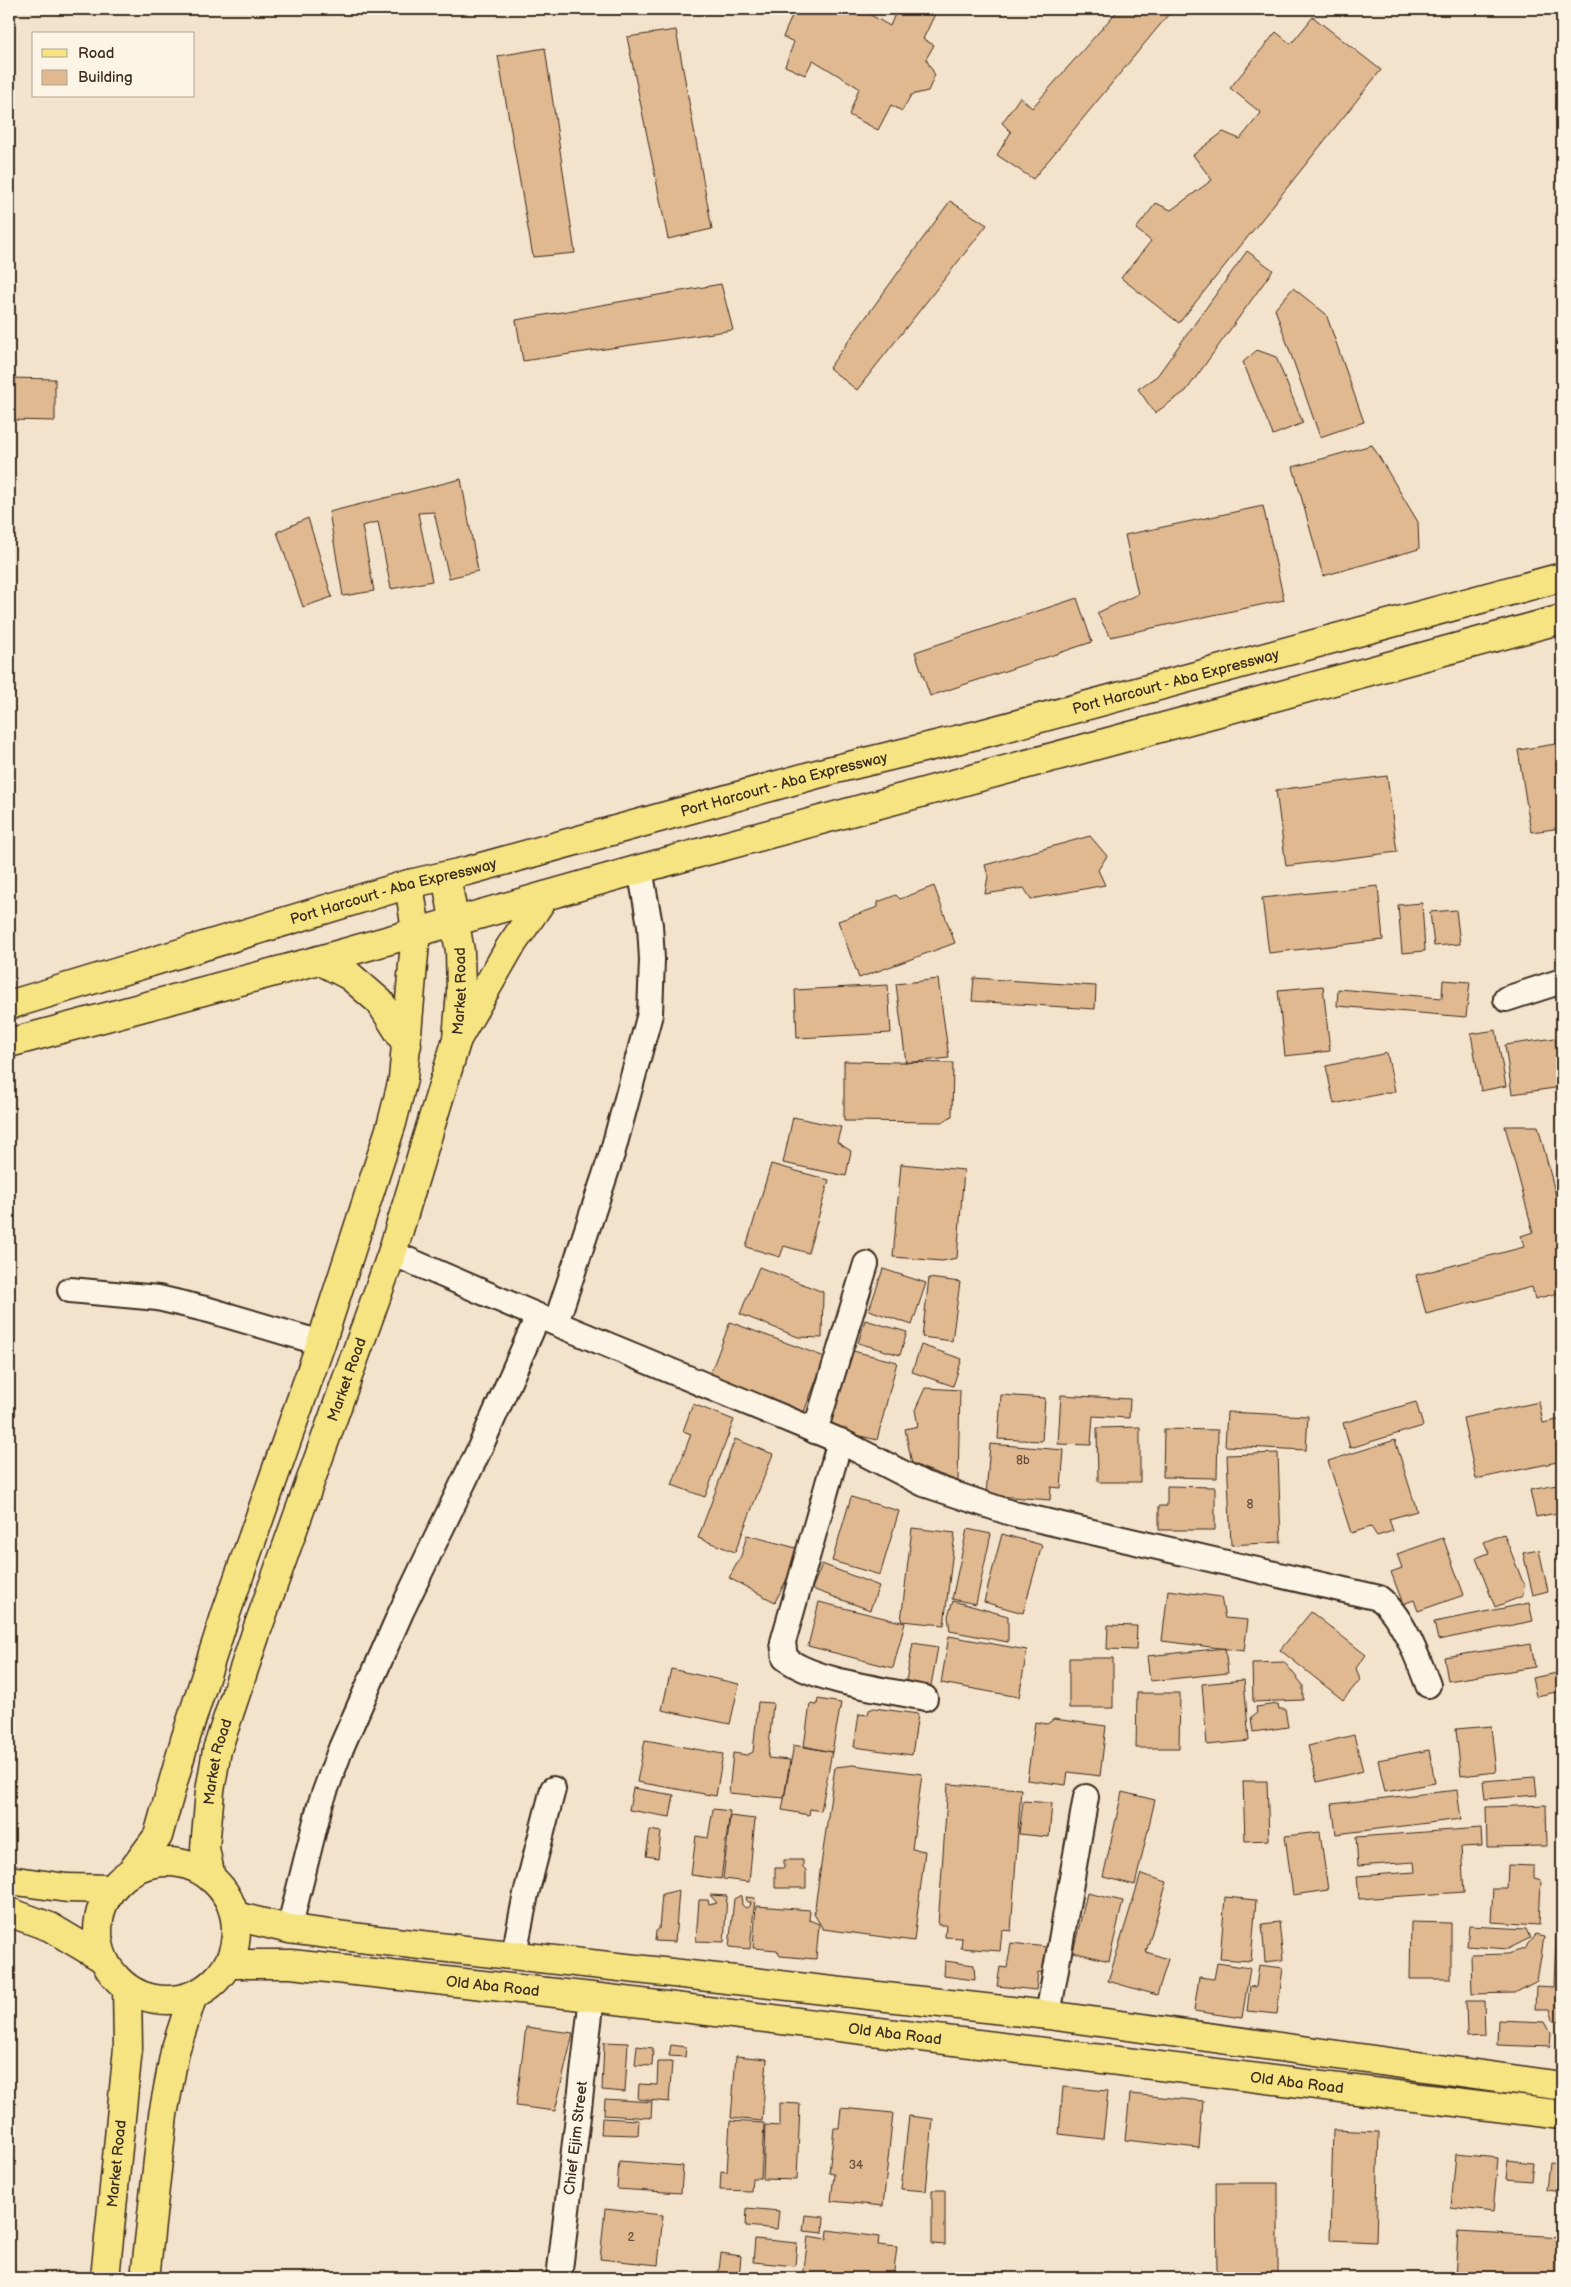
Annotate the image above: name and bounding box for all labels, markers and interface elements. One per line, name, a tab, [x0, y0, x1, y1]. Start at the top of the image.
legend	[32, 32, 195, 98]
text: Road	[78, 44, 114, 63]
text: Building	[78, 68, 133, 87]
street label: Port Harcourt - Aba Expressway	[1070, 645, 1282, 719]
street label: Port Harcourt - Aba Expressway	[678, 748, 890, 821]
street label: Port Harcourt - Aba Expressway	[288, 854, 499, 929]
street label: Market Road	[448, 947, 471, 1036]
street label: Market Road	[323, 1335, 371, 1424]
house number: 8b	[1016, 1453, 1030, 1468]
house number: 8	[1247, 1497, 1254, 1512]
street label: Market Road	[200, 1716, 237, 1806]
street label: Old Aba Road	[445, 1972, 540, 2001]
street label: Old Aba Road	[847, 2019, 943, 2049]
street label: Old Aba Road	[1249, 2068, 1345, 2098]
street label: Chief Ejim Street	[560, 2080, 592, 2196]
street label: Market Road	[103, 2119, 131, 2208]
house number: 34	[849, 2158, 864, 2173]
house number: 2	[627, 2230, 635, 2245]

